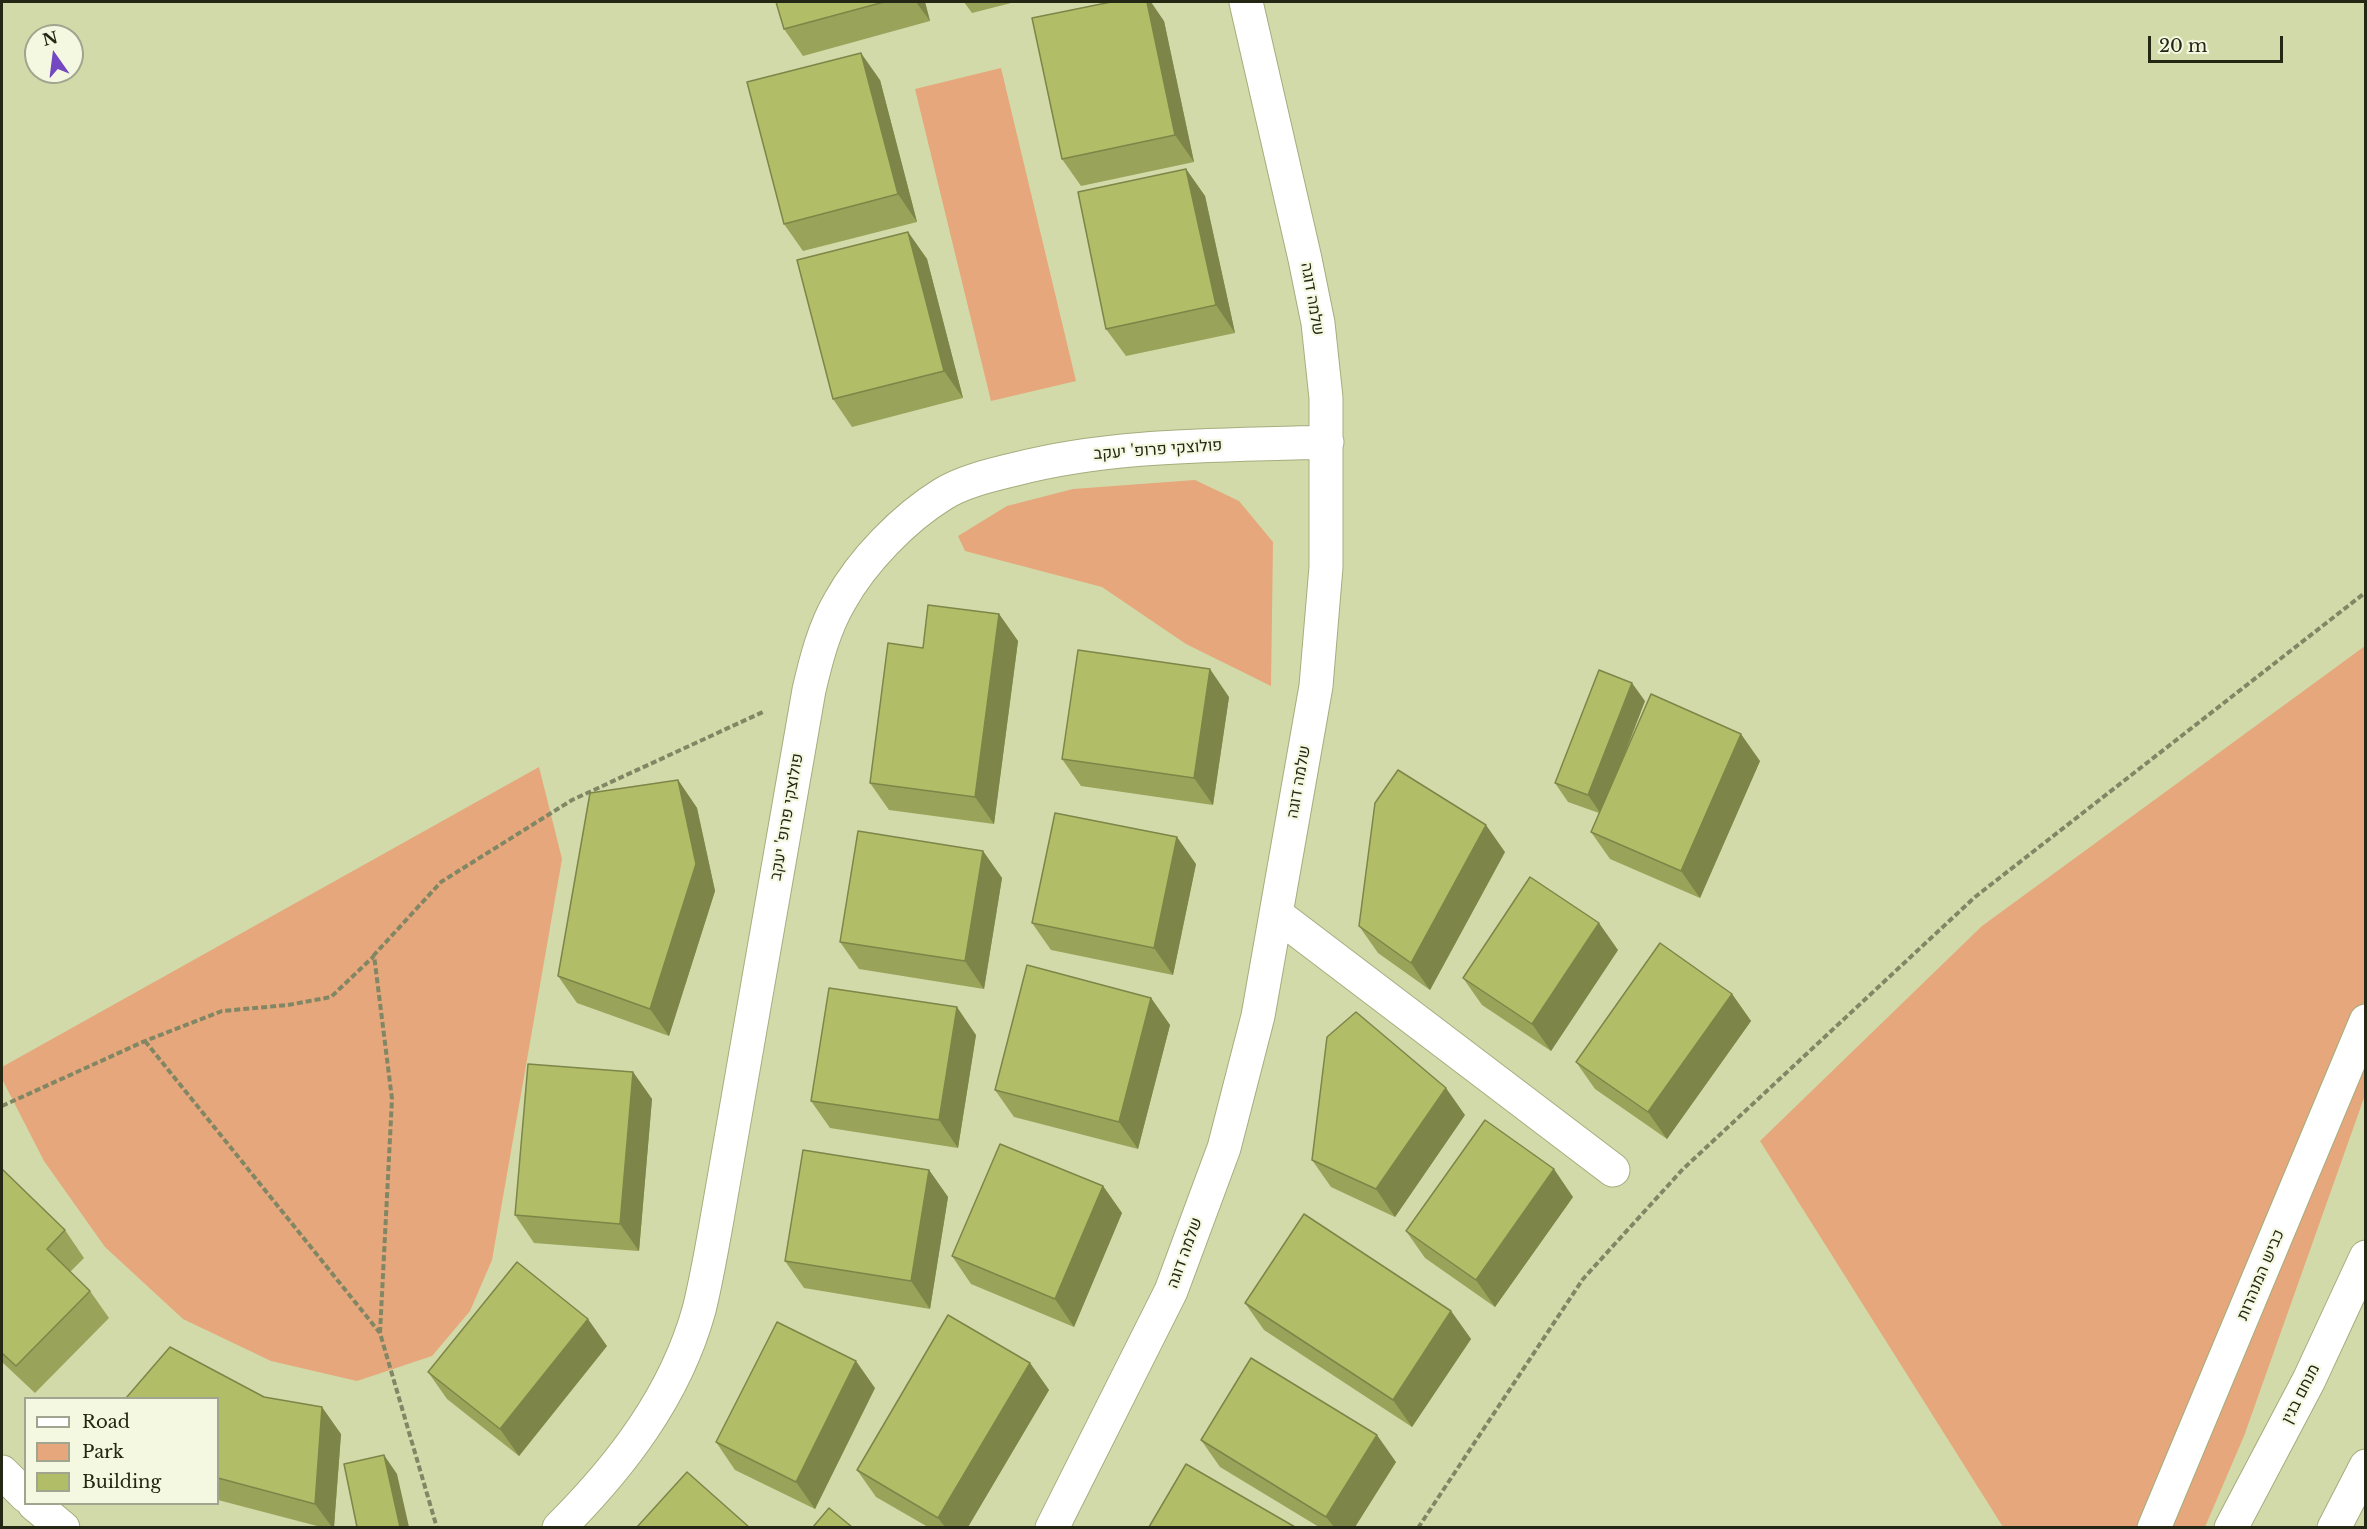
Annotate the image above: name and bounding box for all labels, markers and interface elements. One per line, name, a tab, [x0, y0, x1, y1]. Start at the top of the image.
north arrow	[24, 24, 84, 84]
scale bar	[2151, 24, 2286, 62]
text: N	[40, 27, 60, 50]
text: 20 m	[2159, 35, 2207, 57]
street label: שלמה דוגה	[1296, 261, 1328, 337]
street label: פולוצקי פרופ' יעקב	[1093, 436, 1223, 464]
street label: שלמה דוגה	[1283, 744, 1315, 820]
street label: פולוצקי פרופ' יעקב	[766, 752, 808, 882]
street label: שלמה דוגה	[1163, 1215, 1207, 1291]
street label: כביש המנהרות	[2233, 1227, 2289, 1323]
street label: מנחם בגין	[2278, 1361, 2324, 1427]
legend	[24, 1397, 219, 1505]
text: Road	[82, 1411, 130, 1433]
text: Park	[82, 1441, 124, 1463]
text: Building	[82, 1471, 161, 1493]

